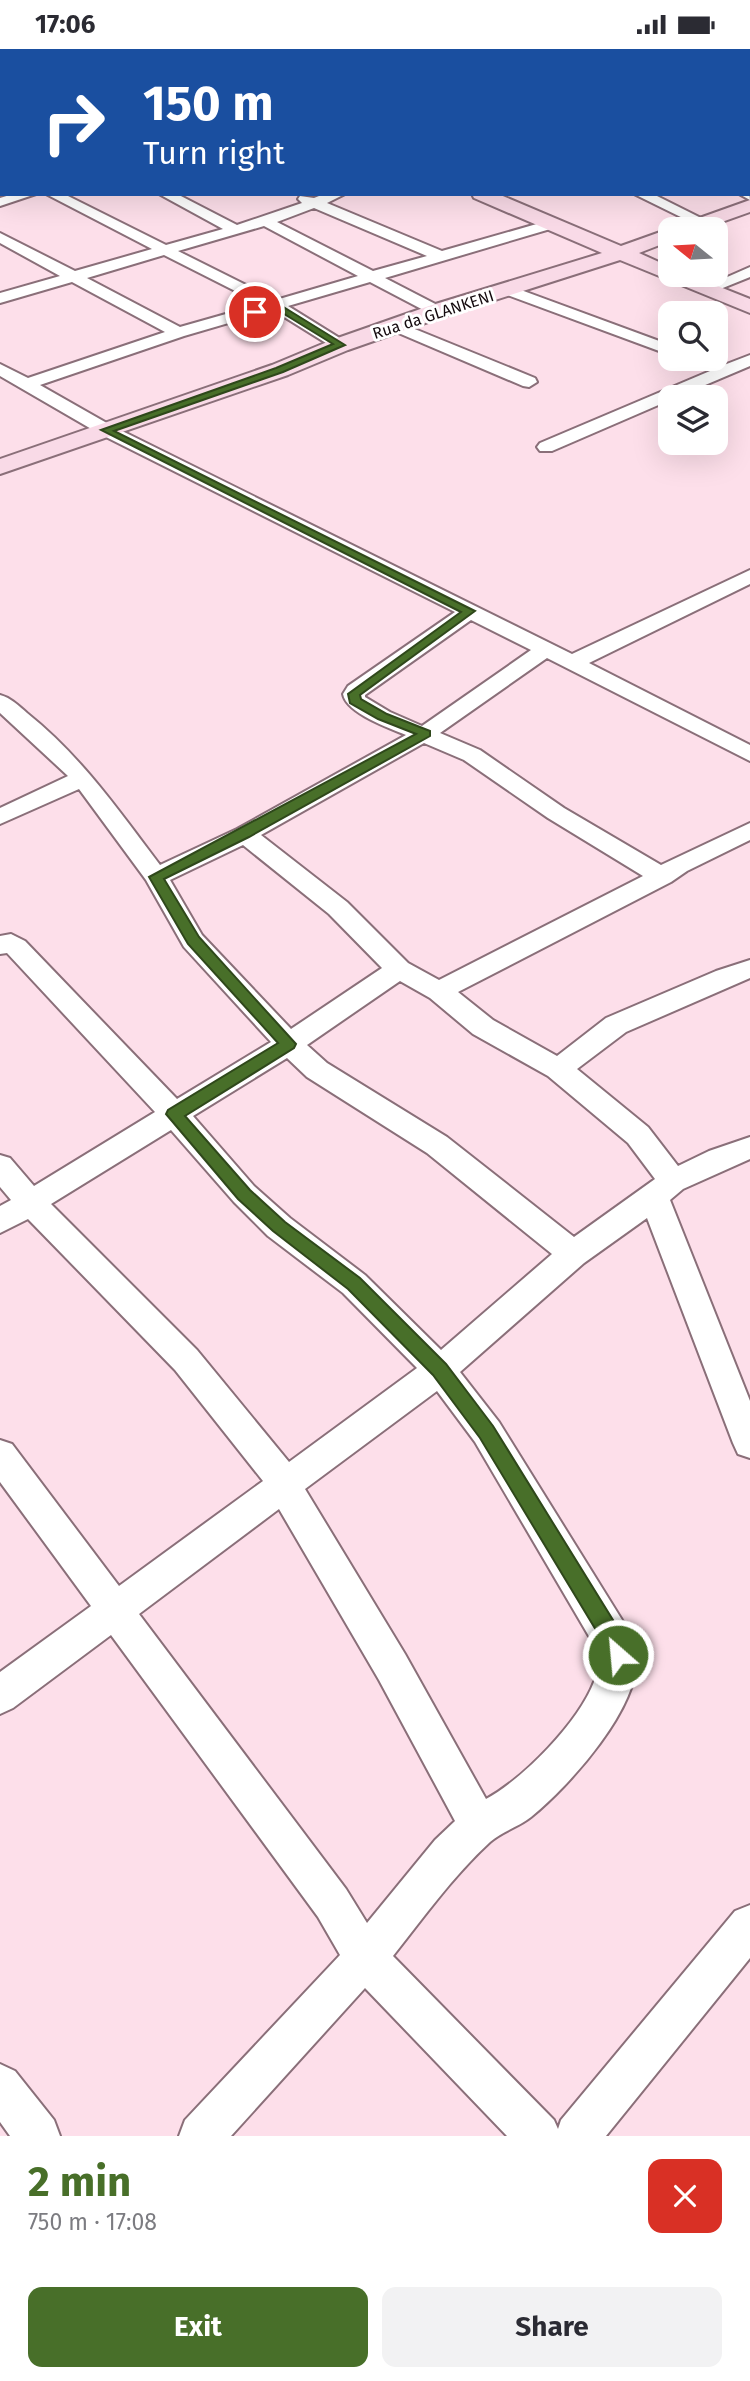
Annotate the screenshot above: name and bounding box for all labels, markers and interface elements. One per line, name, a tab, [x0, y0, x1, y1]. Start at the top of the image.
text: 17:06	[35, 9, 95, 40]
text: 150 m	[143, 74, 274, 133]
icon: right	[28, 77, 119, 168]
text: Turn right	[143, 134, 285, 172]
north arrow	[658, 217, 728, 287]
map controls	[658, 217, 728, 455]
pin	[225, 282, 285, 342]
street label: Rua da GLANKENI	[370, 286, 496, 343]
icon: arrive	[236, 293, 274, 331]
button: search	[658, 301, 728, 371]
button: layers	[658, 385, 728, 455]
position arrow	[581, 1618, 655, 1692]
text: 2 min	[28, 2157, 131, 2207]
button: close	[648, 2159, 722, 2233]
text: 750 m · 17:08	[28, 2208, 157, 2236]
button: Exit	[28, 2287, 368, 2367]
button: Share	[382, 2287, 722, 2367]

